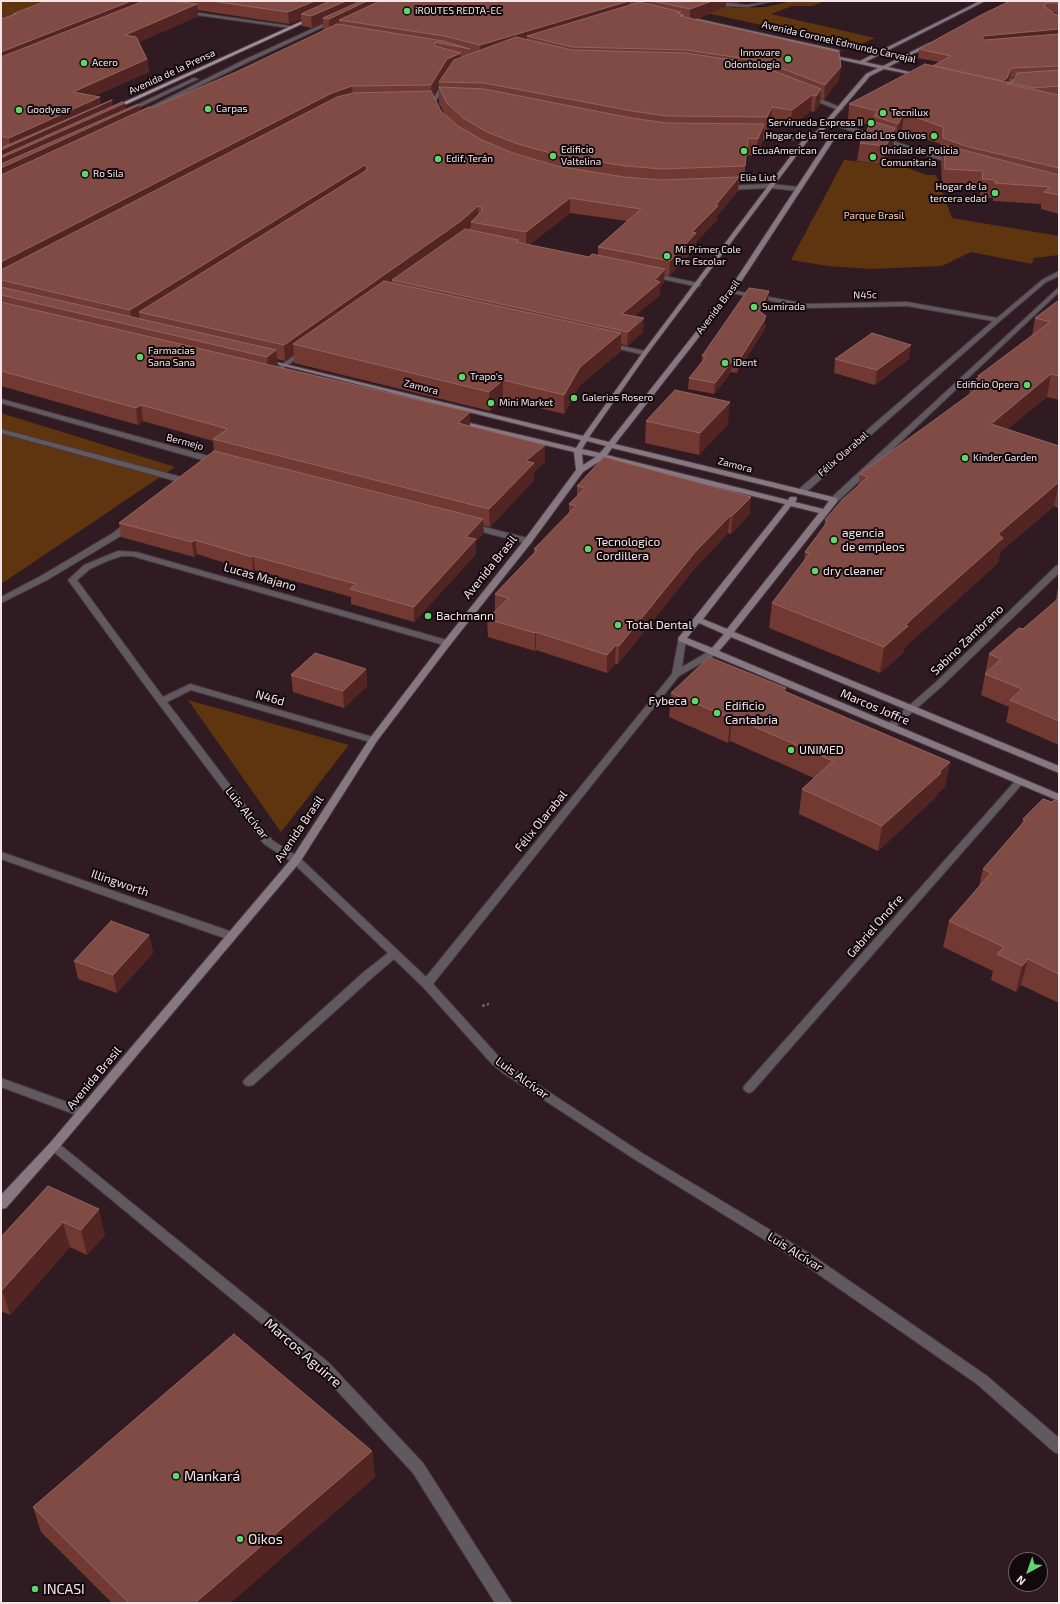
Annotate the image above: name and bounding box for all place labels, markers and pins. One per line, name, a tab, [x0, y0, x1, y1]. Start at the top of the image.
place label: iROUTES REDTA-EC	[415, 5, 502, 17]
marker: iROUTES REDTA-EC	[402, 6, 412, 16]
place label: Innovare Odontología	[724, 47, 780, 70]
marker: Innovare Odontología	[783, 54, 793, 64]
place label: Acero	[92, 57, 118, 69]
marker: Acero	[79, 58, 89, 68]
place label: Carpas	[216, 103, 248, 115]
place label: Goodyear	[27, 104, 70, 116]
marker: Carpas	[203, 104, 213, 114]
marker: Goodyear	[14, 105, 24, 115]
place label: Tecnilux	[891, 107, 928, 119]
marker: Tecnilux	[878, 108, 888, 118]
place label: Servirueda Express II	[768, 117, 863, 129]
marker: Servirueda Express II	[866, 118, 876, 128]
place label: Hogar de la Tercera Edad Los Olivos	[765, 130, 926, 142]
marker: Hogar de la Tercera Edad Los Olivos	[929, 131, 939, 141]
place label: Edificio Valtelina	[561, 144, 601, 168]
place label: EcuaAmerican	[752, 145, 817, 157]
place label: Unidad de Policia Comunitaria	[881, 145, 958, 168]
marker: EcuaAmerican	[739, 146, 749, 156]
marker: Edificio Valtelina	[548, 151, 558, 161]
marker: Unidad de Policia Comunitaria	[868, 152, 878, 162]
place label: Edif. Terán	[446, 153, 493, 165]
marker: Edif. Terán	[433, 154, 443, 164]
place label: Ro Sila	[93, 168, 124, 180]
marker: Ro Sila	[80, 169, 90, 179]
place label: Hogar de la tercera edad	[930, 181, 987, 204]
marker: Hogar de la tercera edad	[990, 188, 1000, 198]
place label: Mi Primer Cole Pre Escolar	[675, 244, 741, 268]
marker: Mi Primer Cole Pre Escolar	[662, 251, 672, 261]
place label: Sumirada	[762, 301, 805, 313]
marker: Sumirada	[749, 302, 759, 312]
place label: Farmacias Sana Sana	[148, 345, 195, 368]
marker: Farmacias Sana Sana	[135, 352, 145, 362]
place label: iDent	[733, 357, 757, 369]
marker: iDent	[720, 358, 730, 368]
place label: Trapo's	[470, 371, 503, 383]
marker: Trapo's	[457, 372, 467, 382]
place label: Edificio Opera	[957, 379, 1019, 391]
marker: Edificio Opera	[1022, 380, 1032, 390]
place label: Galerias Rosero	[582, 392, 653, 404]
marker: Galerias Rosero	[569, 393, 579, 403]
place label: Mini Market	[499, 397, 553, 409]
marker: Mini Market	[486, 398, 496, 408]
place label: Kinder Garden	[973, 452, 1037, 464]
marker: Kinder Garden	[960, 453, 970, 463]
place label: agencia de empleos	[842, 526, 905, 554]
place label: Tecnologico Cordillera	[596, 535, 660, 563]
marker: agencia de empleos	[829, 535, 839, 545]
marker: Tecnologico Cordillera	[583, 544, 593, 554]
place label: dry cleaner	[823, 564, 884, 578]
marker: dry cleaner	[810, 566, 820, 576]
place label: Bachmann	[436, 609, 494, 623]
marker: Bachmann	[423, 611, 433, 621]
place label: Total Dental	[626, 618, 692, 632]
marker: Total Dental	[613, 620, 623, 630]
place label: Fybeca	[648, 694, 687, 708]
marker: Fybeca	[690, 696, 700, 706]
place label: Edificio Cantabria	[725, 699, 778, 727]
marker: Edificio Cantabria	[712, 708, 722, 718]
place label: UNIMED	[799, 743, 844, 757]
marker: UNIMED	[786, 745, 796, 755]
place label: Mankará	[184, 1468, 240, 1484]
marker: Mankará	[171, 1471, 181, 1481]
place label: Oikos	[248, 1531, 283, 1547]
marker: Oikos	[235, 1534, 245, 1544]
place label: INCASI	[43, 1581, 85, 1597]
marker: INCASI	[30, 1584, 40, 1594]

